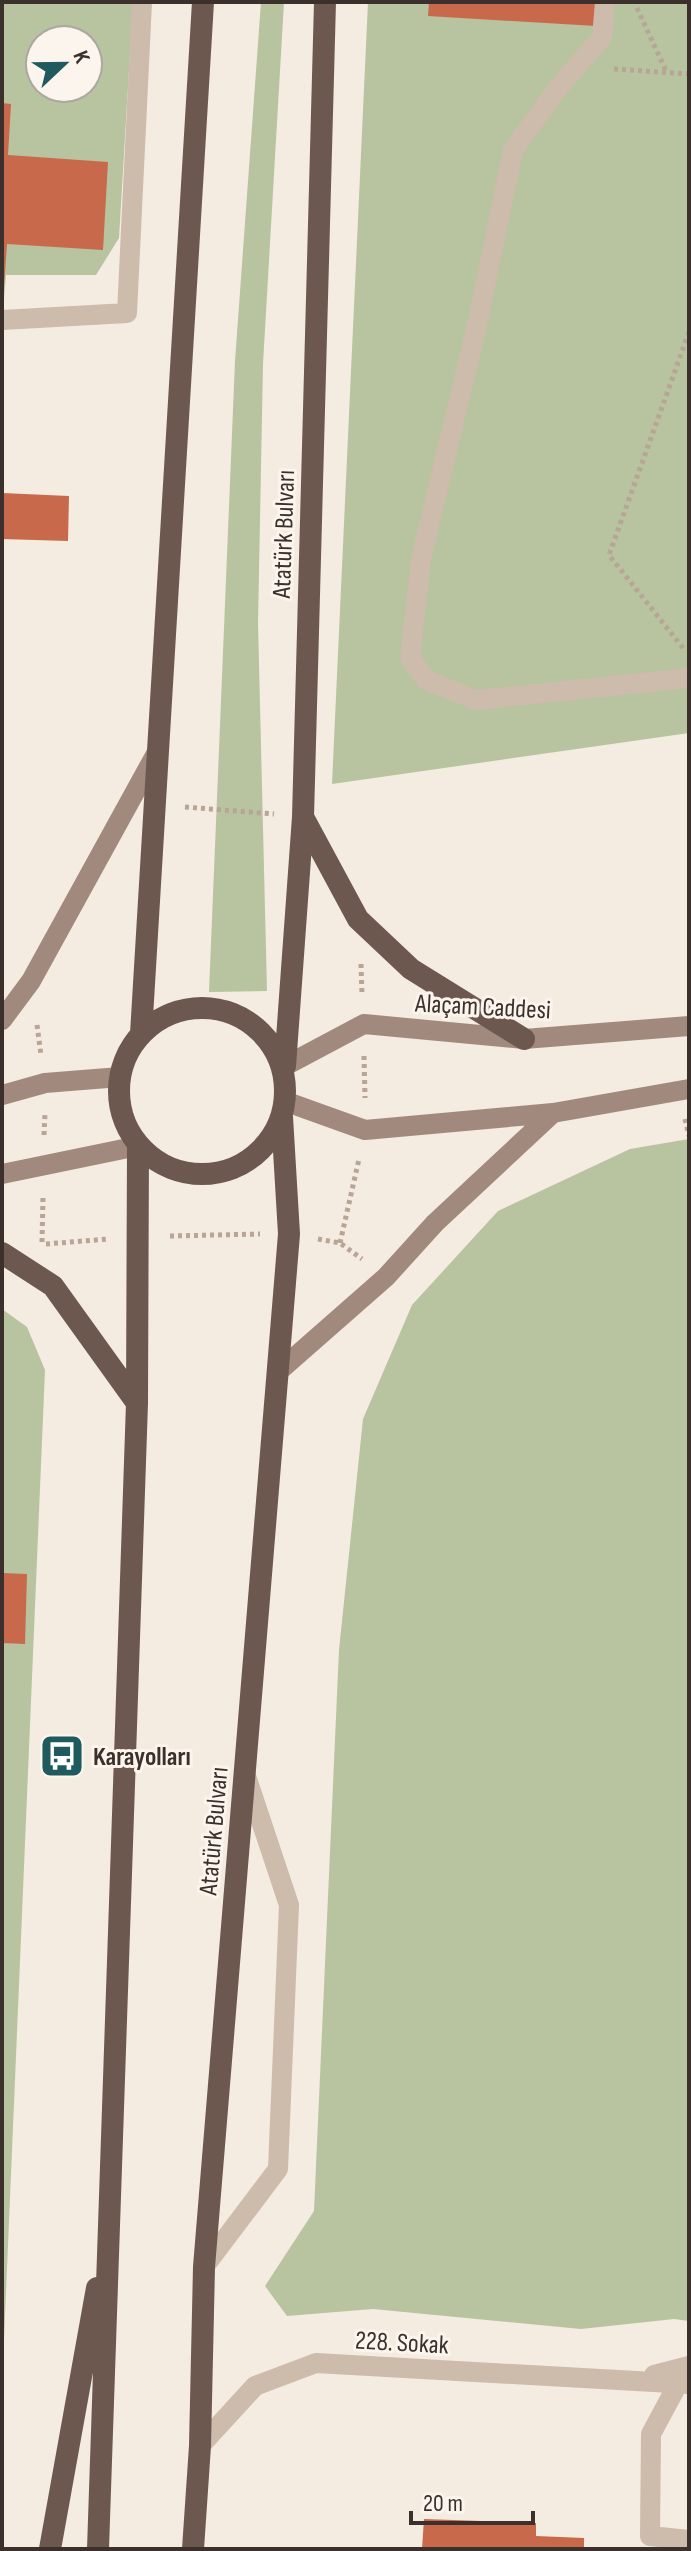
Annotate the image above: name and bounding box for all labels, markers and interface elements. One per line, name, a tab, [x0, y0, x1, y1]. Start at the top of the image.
north arrow	[24, 24, 104, 104]
text: K	[67, 47, 96, 67]
street label: Atatürk Bulvarı	[267, 469, 302, 600]
street label: Alaçam Caddesi	[413, 988, 551, 1027]
bus stop icon: Karayolları	[38, 1732, 86, 1780]
place label: Karayolları	[93, 1742, 191, 1773]
street label: Atatürk Bulvarı	[193, 1766, 236, 1898]
street label: 228. Sokak	[354, 2326, 450, 2361]
scale bar	[411, 2475, 533, 2525]
text: 20 m	[423, 2489, 463, 2518]

